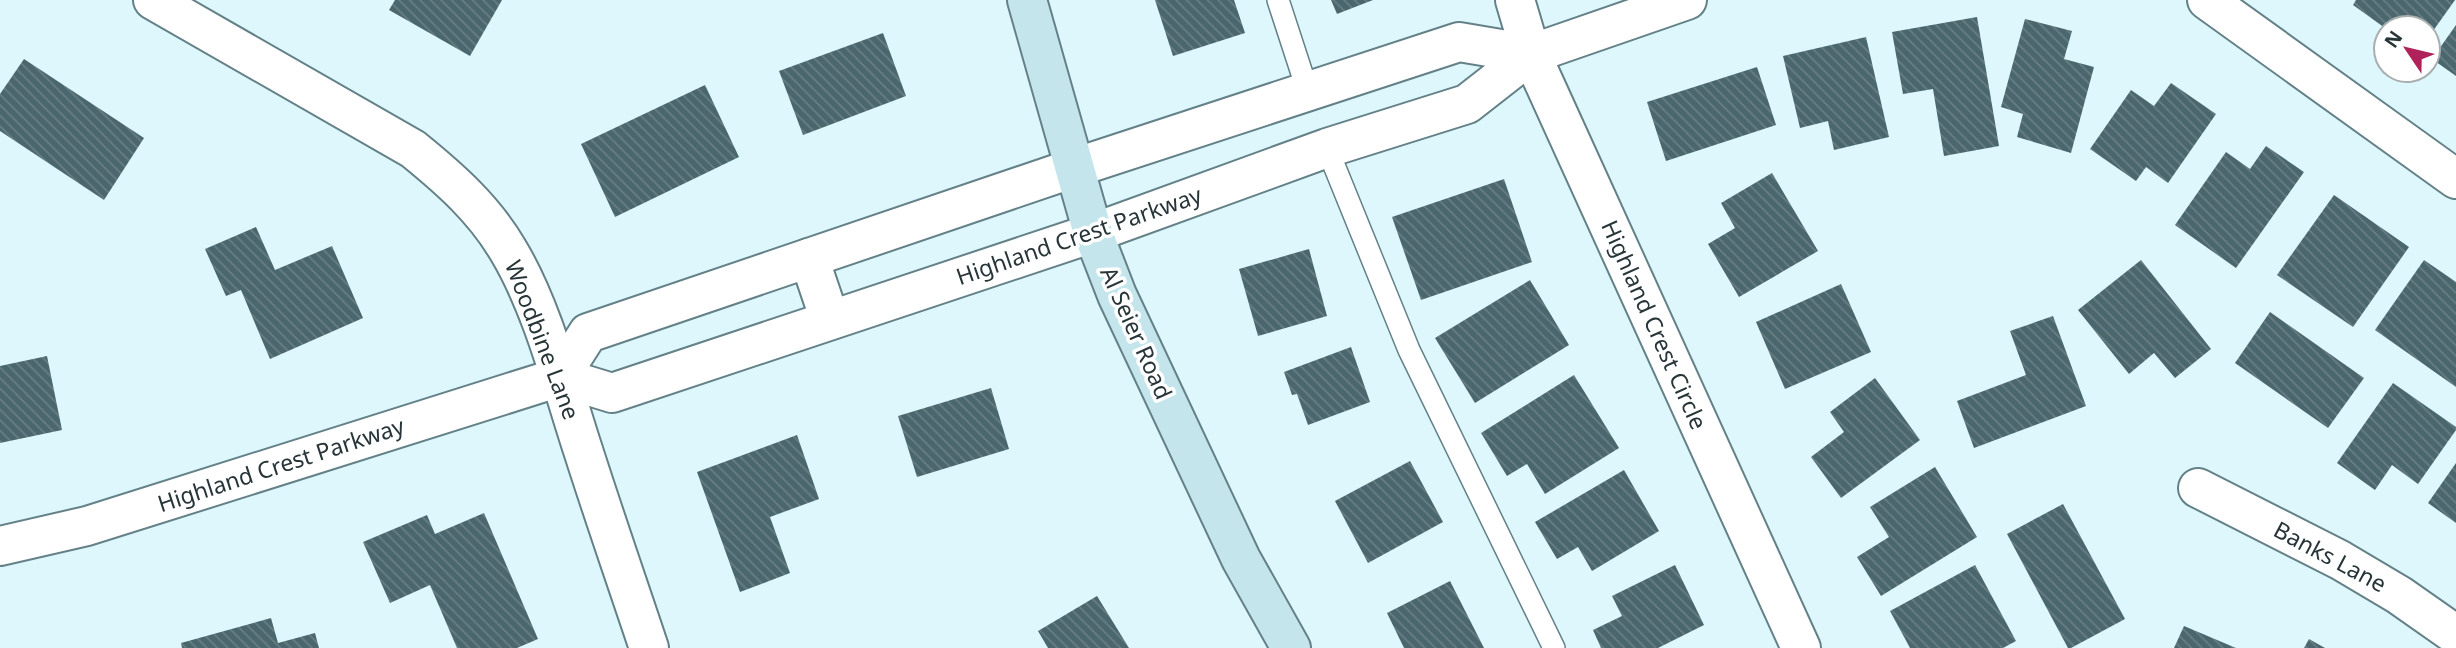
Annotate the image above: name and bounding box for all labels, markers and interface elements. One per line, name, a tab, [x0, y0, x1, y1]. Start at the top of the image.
north arrow	[2372, 14, 2442, 84]
text: N	[2378, 25, 2408, 53]
street label: Highland Crest Parkway	[952, 178, 1206, 292]
street label: Highland Crest Circle	[1594, 215, 1715, 434]
street label: Woodbine Lane	[498, 255, 588, 424]
street label: Al Seier Road	[1093, 261, 1180, 404]
street label: Highland Crest Parkway	[153, 409, 408, 519]
street label: Banks Lane	[2268, 513, 2393, 599]

